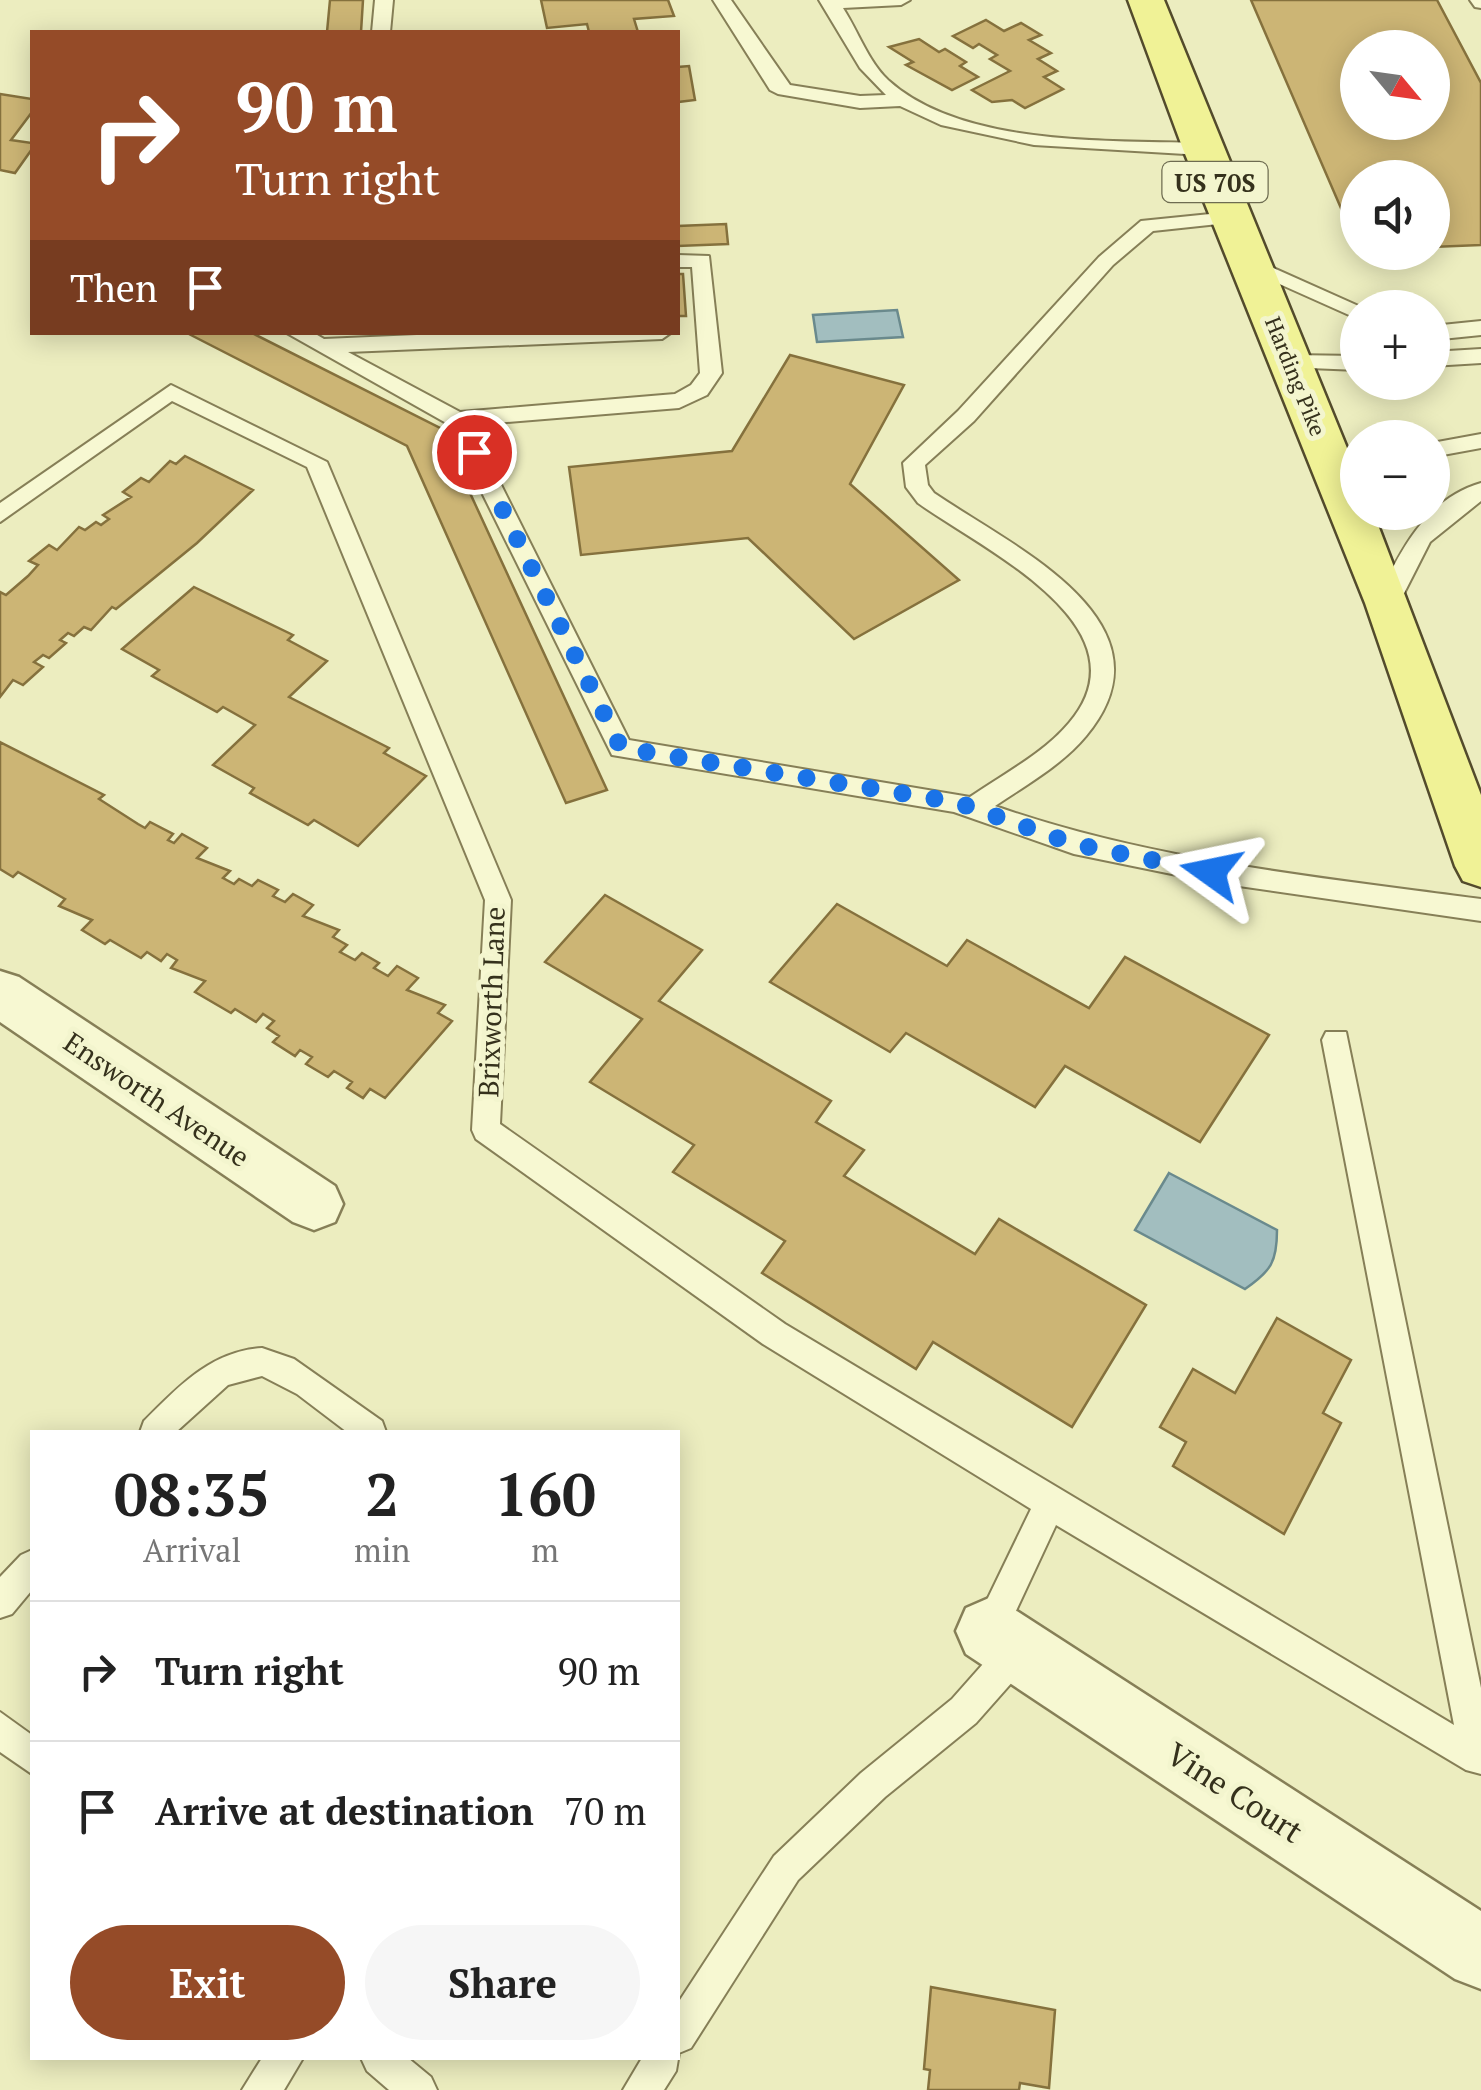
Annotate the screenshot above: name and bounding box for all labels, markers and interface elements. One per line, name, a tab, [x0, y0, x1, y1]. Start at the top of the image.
north arrow	[1340, 30, 1450, 140]
map controls	[1340, 30, 1450, 530]
text: 90 m	[235, 59, 398, 152]
icon: right	[70, 70, 200, 200]
text: Turn right	[235, 148, 440, 208]
button: sound	[1340, 160, 1450, 270]
road number: US 70S	[1162, 162, 1268, 202]
icon: arrive	[178, 260, 233, 315]
text: Then	[70, 263, 158, 313]
button: +	[1340, 290, 1450, 400]
street label: Harding Pike	[1259, 312, 1333, 440]
pin	[432, 410, 517, 495]
button: −	[1340, 420, 1450, 530]
icon: arrive	[447, 425, 502, 480]
position arrow	[1159, 820, 1263, 924]
street label: Brixworth Lane	[469, 906, 513, 1098]
street label: Ensworth Avenue	[57, 1023, 257, 1175]
text: 08:35	[114, 1454, 270, 1533]
text: 2	[365, 1454, 399, 1533]
text: 160	[494, 1454, 596, 1533]
text: Arrival	[143, 1529, 241, 1571]
text: min	[354, 1529, 410, 1571]
text: m	[531, 1529, 559, 1571]
icon: right	[70, 1644, 125, 1699]
text: Turn right	[155, 1646, 344, 1696]
text: 90 m	[557, 1646, 640, 1696]
street label: Vine Court	[1159, 1732, 1311, 1852]
icon: arrive	[70, 1784, 125, 1839]
text: Arrive at destination	[155, 1786, 534, 1836]
text: 70 m	[564, 1786, 646, 1836]
button: Exit	[70, 1925, 345, 2040]
button: Share	[365, 1925, 640, 2040]

